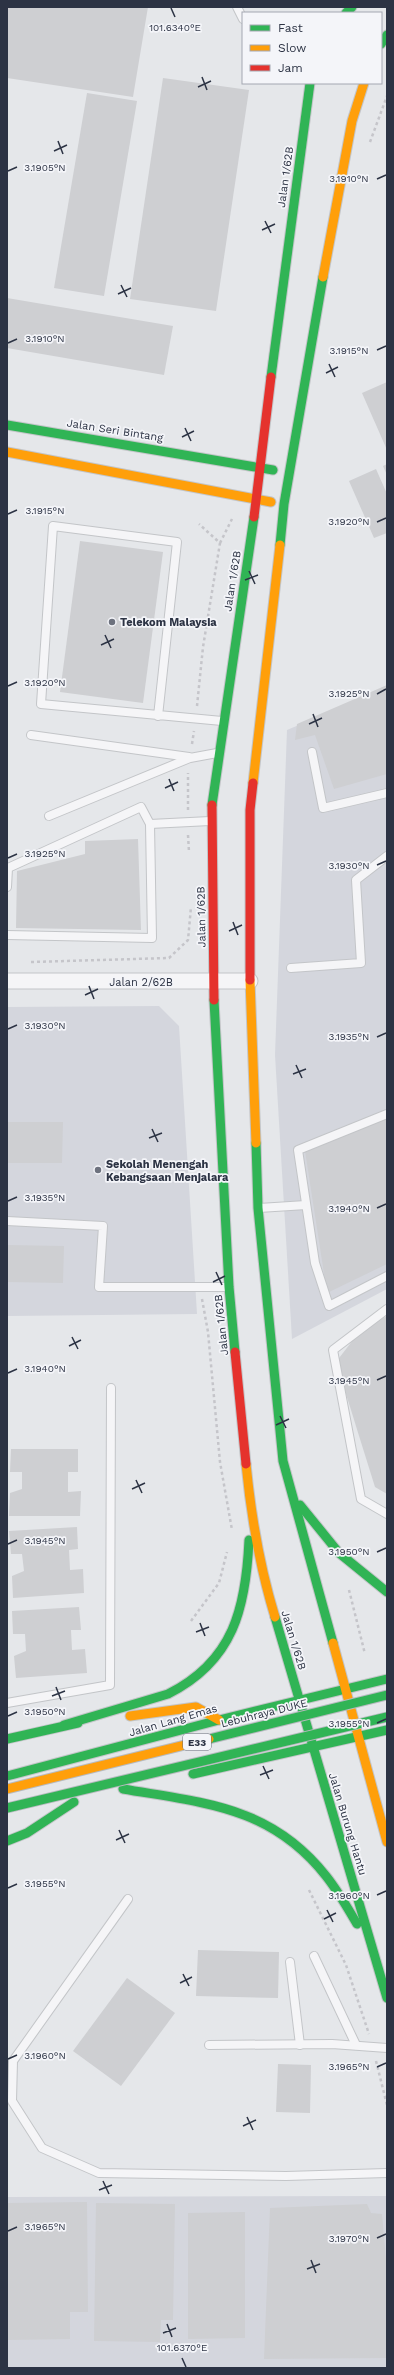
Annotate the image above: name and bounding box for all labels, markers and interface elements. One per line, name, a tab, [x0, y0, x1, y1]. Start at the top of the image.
legend	[242, 12, 382, 84]
text: Fast	[278, 21, 303, 35]
text: 101.6340°E	[149, 22, 201, 33]
text: Slow	[278, 41, 306, 55]
text: Jam	[278, 61, 303, 75]
street label: Jalan 1/62B	[275, 146, 296, 208]
text: 3.1905°N	[24, 162, 66, 173]
text: 3.1910°N	[329, 173, 369, 184]
text: 3.1910°N	[25, 333, 65, 344]
text: 3.1915°N	[329, 345, 369, 356]
street label: Jalan Seri Bintang	[66, 416, 164, 445]
text: 3.1915°N	[25, 505, 65, 516]
text: 3.1920°N	[328, 516, 370, 527]
street label: Jalan 1/62B	[221, 550, 244, 612]
place label: Telekom Malaysia	[120, 616, 217, 629]
marker: Telekom Malaysia	[107, 617, 117, 627]
text: 3.1920°N	[24, 677, 66, 688]
text: 3.1925°N	[329, 688, 369, 699]
text: 3.1925°N	[25, 848, 65, 859]
text: 3.1930°N	[328, 860, 370, 871]
street label: Jalan 1/62B	[194, 886, 209, 948]
street label: Jalan 2/62B	[109, 976, 173, 989]
text: 3.1930°N	[24, 1020, 66, 1031]
text: 3.1935°N	[329, 1031, 369, 1042]
place label: Sekolah Menengah Kebangsaan Menjalara	[106, 1158, 229, 1184]
marker: Sekolah Menengah Kebangsaan Menjalara	[93, 1165, 103, 1175]
text: 3.1935°N	[25, 1192, 65, 1203]
text: 3.1940°N	[328, 1203, 370, 1214]
street label: Jalan 1/62B	[212, 1294, 231, 1356]
text: 3.1940°N	[24, 1363, 66, 1374]
text: 3.1945°N	[328, 1375, 370, 1386]
text: 3.1945°N	[24, 1535, 66, 1546]
text: 3.1950°N	[328, 1546, 370, 1557]
street label: Jalan 1/62B	[278, 1609, 309, 1671]
street label: Lebuhraya DUKE	[220, 1696, 309, 1731]
street label: Jalan Lang Emas	[128, 1702, 219, 1739]
text: 3.1950°N	[24, 1706, 66, 1717]
text: 3.1955°N	[329, 1718, 369, 1729]
road number: E33	[183, 1734, 211, 1750]
street label: Jalan Burung Hantu	[326, 1771, 369, 1877]
text: 3.1955°N	[25, 1878, 65, 1889]
text: 3.1960°N	[328, 1890, 370, 1901]
text: 3.1960°N	[24, 2050, 66, 2061]
text: 3.1965°N	[328, 2061, 370, 2072]
text: 3.1965°N	[24, 2221, 66, 2232]
text: 3.1970°N	[329, 2233, 369, 2244]
text: 101.6370°E	[157, 2342, 207, 2353]

